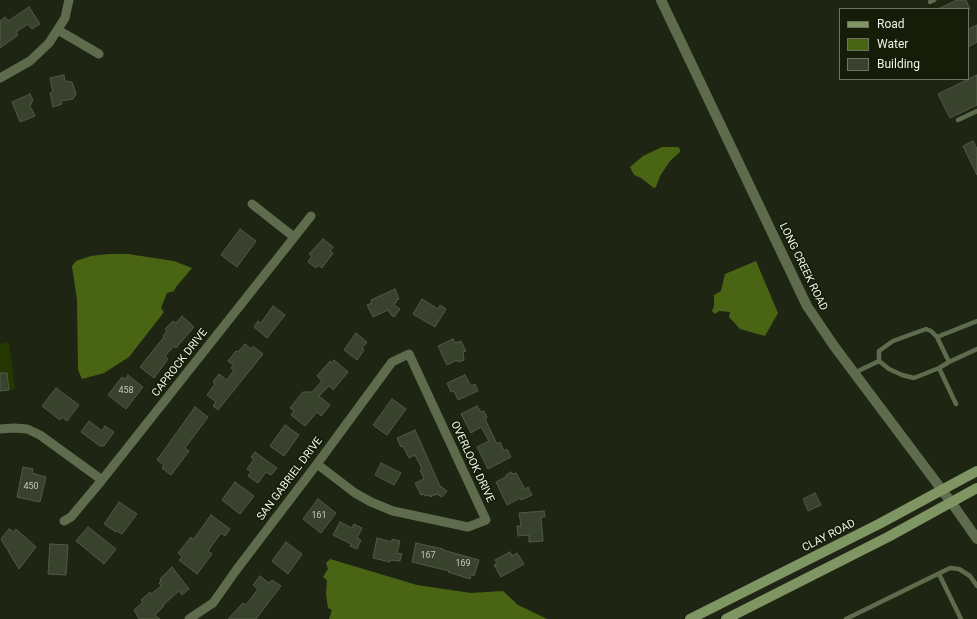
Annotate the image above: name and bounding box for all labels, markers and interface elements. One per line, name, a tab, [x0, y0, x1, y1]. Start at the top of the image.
legend	[839, 8, 969, 80]
text: Road	[877, 17, 905, 31]
text: Water	[877, 37, 908, 51]
text: Building	[877, 57, 920, 71]
street label: LONG CREEK ROAD	[776, 221, 830, 313]
street label: CAPROCK DRIVE	[149, 326, 211, 400]
house number: 458	[118, 386, 134, 396]
street label: OVERLOOK DRIVE	[447, 419, 497, 505]
street label: SAN GABRIEL DRIVE	[254, 435, 326, 523]
house number: 450	[23, 482, 39, 492]
house number: 161	[311, 511, 327, 521]
street label: CLAY ROAD	[800, 517, 858, 555]
house number: 167	[420, 551, 436, 561]
house number: 169	[455, 559, 471, 569]

